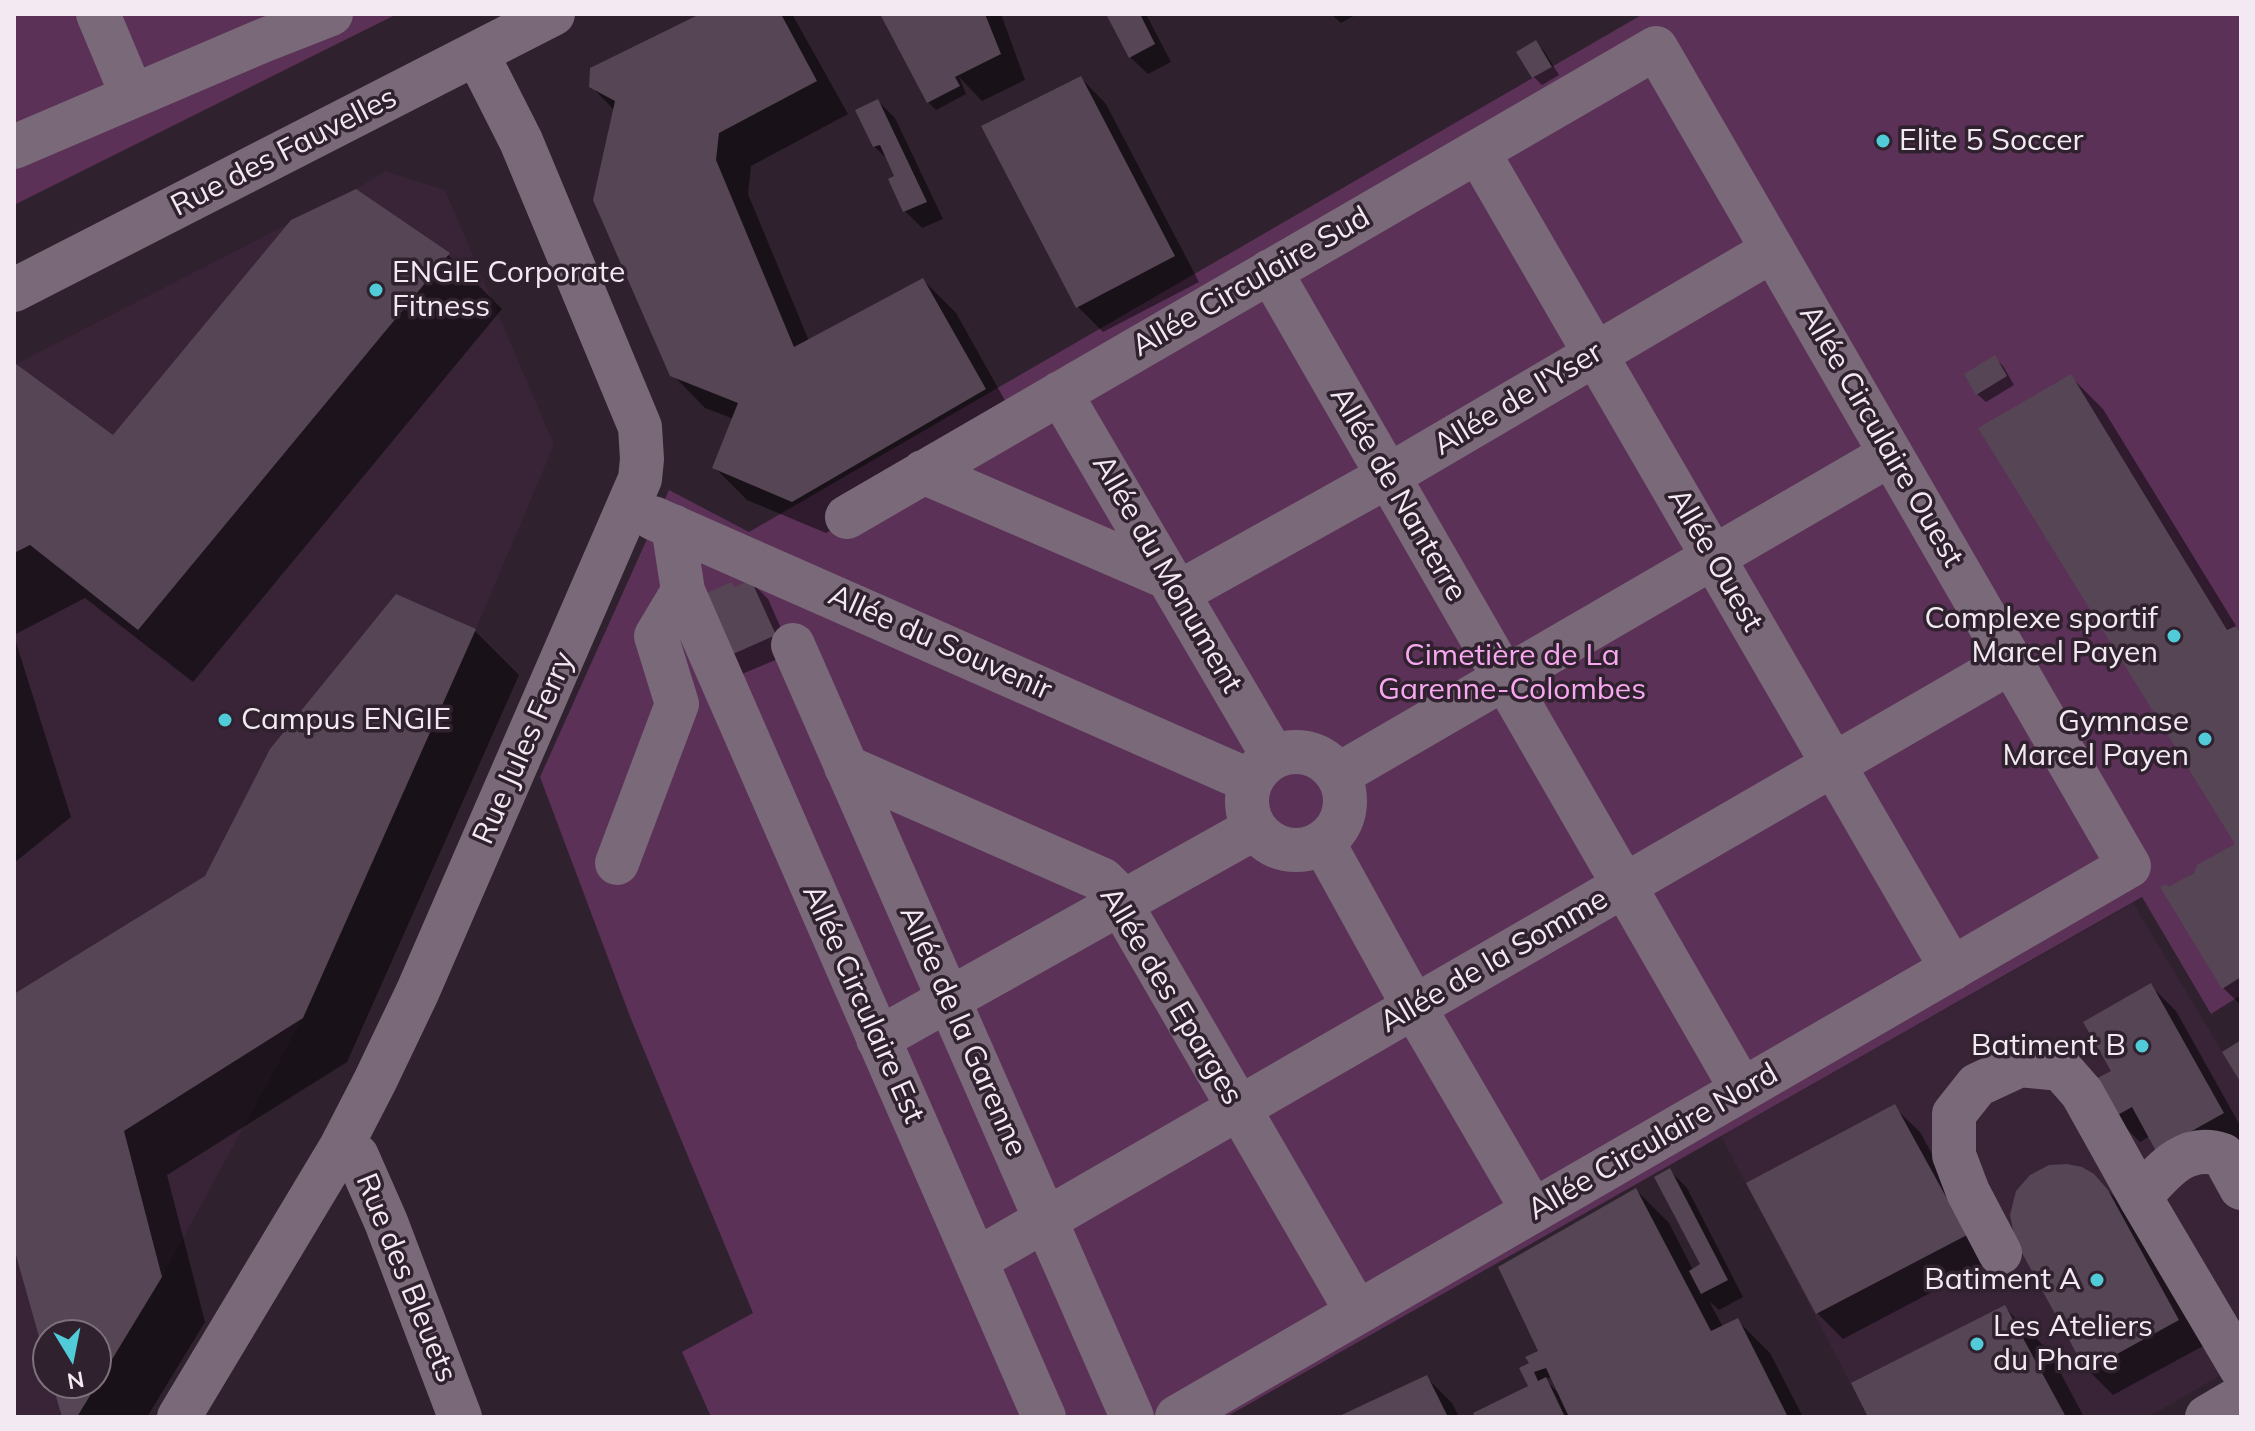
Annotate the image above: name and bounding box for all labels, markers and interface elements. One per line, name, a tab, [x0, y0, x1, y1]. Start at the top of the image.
street label: Rue des Fauvelles	[165, 80, 403, 224]
place label: Elite 5 Soccer	[1899, 123, 2083, 159]
marker: Elite 5 Soccer	[1874, 132, 1892, 150]
street label: Allée Circulaire Sud	[1126, 199, 1376, 365]
place label: ENGIE Corporate Fitness	[392, 255, 625, 326]
marker: ENGIE Corporate Fitness	[367, 281, 385, 299]
street label: Allée Circulaire Ouest	[1791, 299, 1971, 573]
street label: Allée de l'Yser	[1427, 334, 1609, 464]
street label: Allée de Nanterre	[1322, 380, 1474, 608]
street label: Allée du Monument	[1084, 449, 1250, 699]
street label: Allée Ouest	[1660, 482, 1770, 638]
street label: Allée du Souvenir	[823, 578, 1057, 708]
place label: Complexe sportif Marcel Payen	[1924, 601, 2158, 672]
marker: Complexe sportif Marcel Payen	[2165, 627, 2183, 645]
park label: Cimetière de La Garenne-Colombes	[1378, 638, 1646, 708]
street label: Rue Jules Ferry	[466, 646, 582, 850]
place label: Campus ENGIE	[241, 702, 451, 738]
place label: Gymnase Marcel Payen	[2002, 704, 2189, 774]
marker: Campus ENGIE	[216, 711, 234, 729]
marker: Gymnase Marcel Payen	[2196, 730, 2214, 748]
street label: Allée Circulaire Est	[794, 879, 932, 1129]
street label: Allée des Eparges	[1092, 881, 1250, 1111]
street label: Allée de la Somme	[1374, 881, 1614, 1041]
street label: Allée de la Garenne	[892, 900, 1034, 1162]
place label: Batiment B	[1971, 1028, 2126, 1064]
marker: Batiment B	[2133, 1037, 2151, 1055]
street label: Allée Circulaire Nord	[1522, 1056, 1784, 1228]
street label: Rue des Bleuets	[348, 1168, 464, 1388]
place label: Batiment A	[1924, 1262, 2081, 1298]
marker: Batiment A	[2088, 1271, 2106, 1289]
place label: Les Ateliers du Phare	[1993, 1309, 2153, 1380]
north arrow	[32, 1319, 112, 1399]
marker: Les Ateliers du Phare	[1968, 1335, 1986, 1353]
text: N	[65, 1365, 86, 1396]

